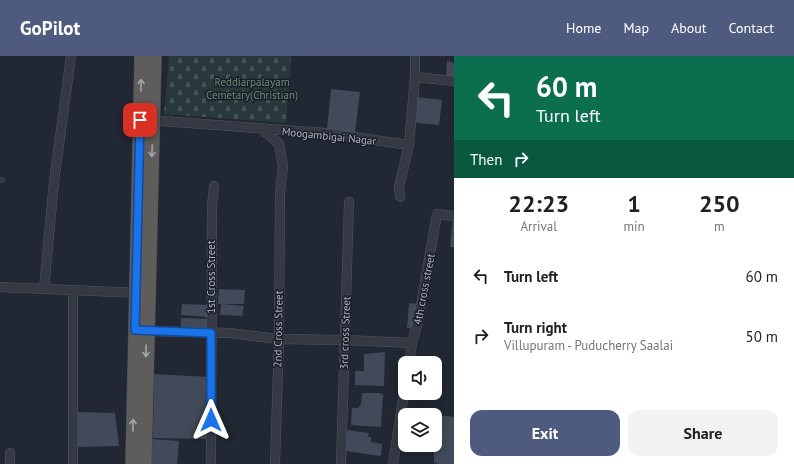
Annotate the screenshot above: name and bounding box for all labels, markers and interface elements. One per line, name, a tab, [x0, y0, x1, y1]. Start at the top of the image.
text: GoPilot	[20, 16, 80, 40]
text: Home	[566, 19, 601, 37]
text: Map	[623, 19, 649, 37]
text: About	[671, 19, 707, 37]
text: Contact	[729, 19, 774, 37]
text: 60 m	[536, 68, 597, 105]
icon: left	[470, 72, 522, 124]
park label: Reddiarpalayam Cemetary(Christian)	[206, 75, 298, 102]
one-way arrow	[137, 79, 145, 92]
pin	[123, 103, 157, 137]
text: Turn left	[536, 104, 601, 127]
icon: arrive	[129, 109, 151, 131]
street label: Moogambigai Nagar	[281, 124, 377, 148]
one-way arrow	[149, 144, 156, 157]
icon: right	[510, 148, 532, 170]
text: Then	[470, 150, 502, 169]
text: 22:23	[508, 188, 569, 219]
text: 1	[627, 188, 641, 219]
text: 250	[699, 188, 740, 219]
text: Arrival	[521, 218, 557, 235]
text: min	[623, 218, 645, 235]
text: m	[714, 218, 725, 235]
street label: 1st Cross Street	[204, 240, 218, 314]
street label: 4th cross street	[410, 252, 438, 326]
icon: left	[470, 265, 492, 287]
text: Turn left	[504, 267, 558, 286]
text: 60 m	[745, 267, 778, 286]
street label: 2nd Cross Street	[270, 290, 286, 368]
street label: 3rd cross Street	[337, 296, 353, 370]
text: Turn right	[504, 318, 567, 337]
icon: right	[470, 325, 492, 347]
text: 50 m	[745, 327, 778, 346]
text: Villupuram - Puducherry Saalai	[504, 337, 673, 354]
one-way arrow	[143, 344, 150, 357]
map controls	[398, 356, 442, 452]
button: sound	[398, 356, 442, 400]
position arrow	[190, 399, 232, 441]
button: layers	[398, 408, 442, 452]
button: Exit	[470, 410, 620, 456]
button: Share	[628, 410, 778, 456]
one-way arrow	[129, 419, 137, 432]

